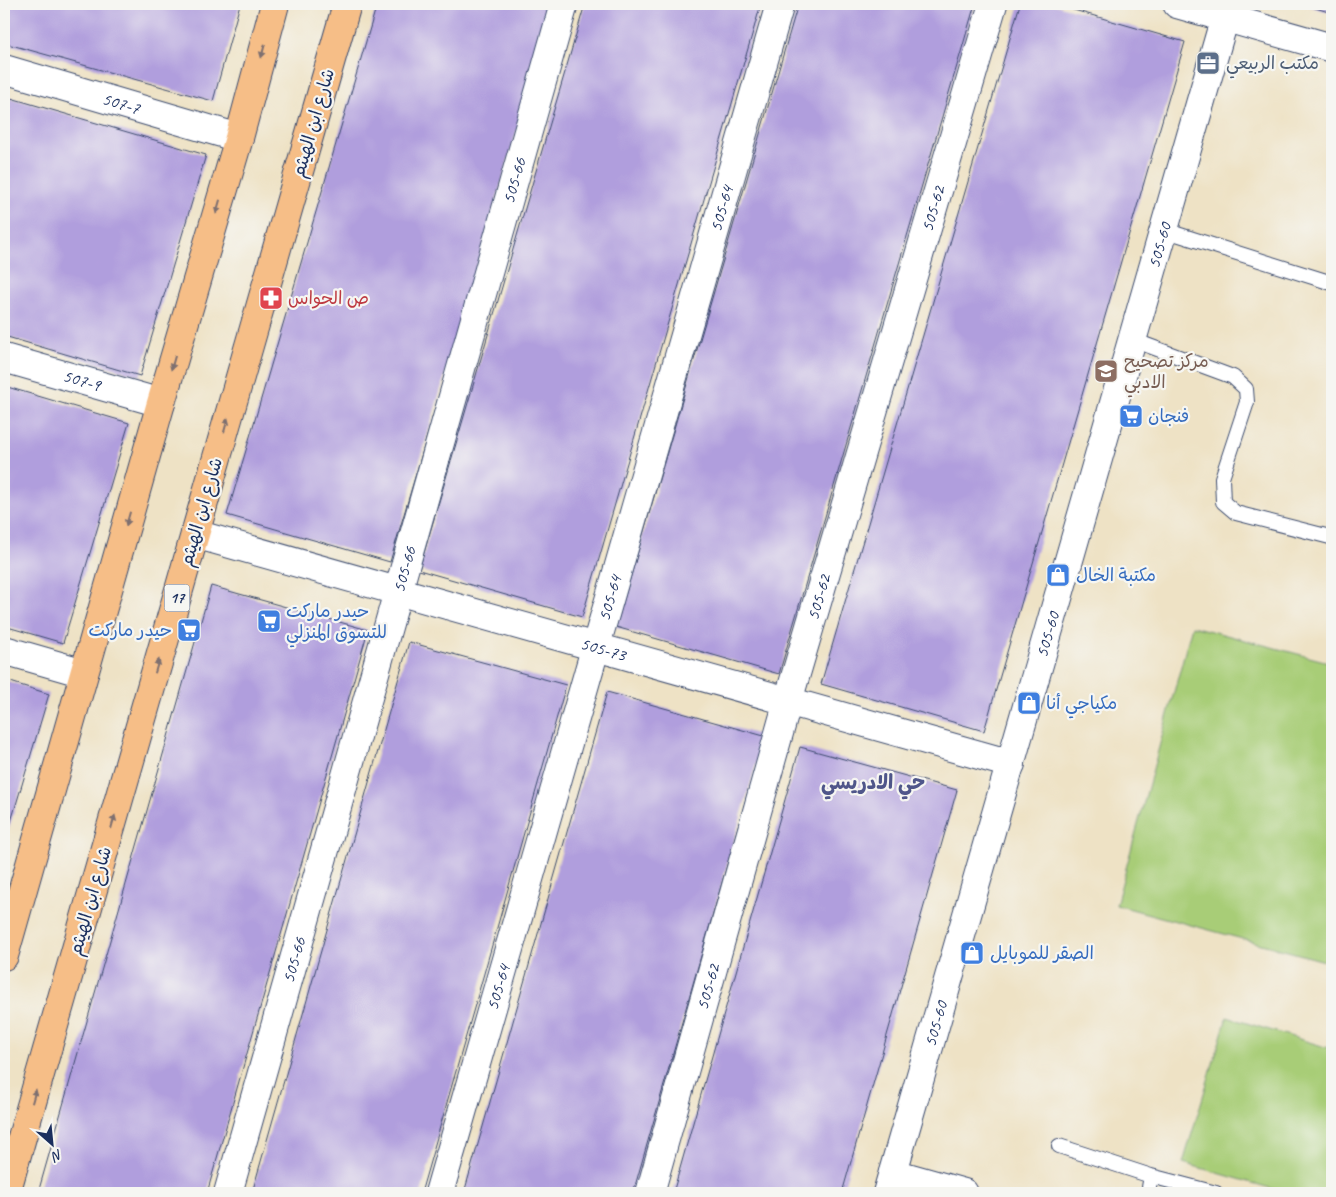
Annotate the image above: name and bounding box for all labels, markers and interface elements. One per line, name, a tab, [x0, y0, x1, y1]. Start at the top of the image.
one-way arrow	[258, 43, 266, 58]
office icon: مكتب الربيعي	[1195, 50, 1221, 76]
place label: مكتب الربيعي	[1226, 52, 1319, 79]
street label: شارع ابن الهيثم	[287, 66, 342, 181]
street label: 507-7	[100, 87, 143, 120]
street label: 505-66	[497, 154, 531, 206]
street label: 505-64	[704, 182, 739, 234]
street label: 505-62	[916, 182, 950, 234]
one-way arrow	[214, 200, 222, 215]
street label: 505-60	[1142, 218, 1177, 271]
pharmacy icon: ص الحواس	[258, 285, 284, 311]
place label: ص الحواس	[288, 287, 369, 309]
place label: مركز تصحيح الادبي	[1124, 350, 1209, 398]
one-way arrow	[168, 356, 176, 371]
school or university icon: مركز تصحيح الادبي	[1093, 358, 1119, 384]
street label: 507-9	[60, 364, 105, 397]
supermarket icon: فنجان	[1118, 403, 1144, 429]
place label: فنجان	[1148, 405, 1189, 427]
one-way arrow	[223, 418, 231, 433]
street label: شارع ابن الهيثم	[175, 455, 230, 570]
one-way arrow	[124, 512, 132, 527]
street label: 505-66	[387, 543, 421, 595]
shop icon: مكتبة الخال	[1045, 562, 1071, 588]
place label: مكتبة الخال	[1076, 564, 1156, 586]
street label: 505-62	[801, 570, 836, 623]
street label: 505-64	[593, 571, 627, 623]
road number: 17	[164, 584, 190, 612]
place label: حيدر ماركت للتسوق المنزلي	[286, 600, 387, 648]
street label: 505-60	[1031, 607, 1065, 660]
supermarket icon: حيدر ماركت للتسوق المنزلي	[256, 608, 282, 634]
supermarket icon: حيدر ماركت	[176, 617, 202, 643]
place label: حيدر ماركت	[89, 619, 172, 641]
street label: 505-73	[578, 632, 630, 666]
one-way arrow	[154, 658, 162, 673]
shop icon: مكياجي أنا	[1016, 690, 1042, 716]
place label: مكياجي أنا	[1046, 692, 1117, 719]
district label: حي الادريسي	[821, 770, 925, 800]
one-way arrow	[109, 814, 117, 829]
street label: شارع ابن الهيثم	[64, 844, 119, 959]
street label: 505-66	[277, 934, 311, 985]
shop icon: الصقر للموبايل	[959, 940, 985, 966]
place label: الصقر للموبايل	[990, 942, 1094, 964]
street label: 505-64	[481, 960, 515, 1013]
street label: 505-62	[691, 960, 725, 1012]
street label: 505-60	[919, 997, 953, 1049]
one-way arrow	[31, 1088, 39, 1103]
north arrow	[28, 1120, 78, 1170]
text: N	[48, 1146, 65, 1166]

